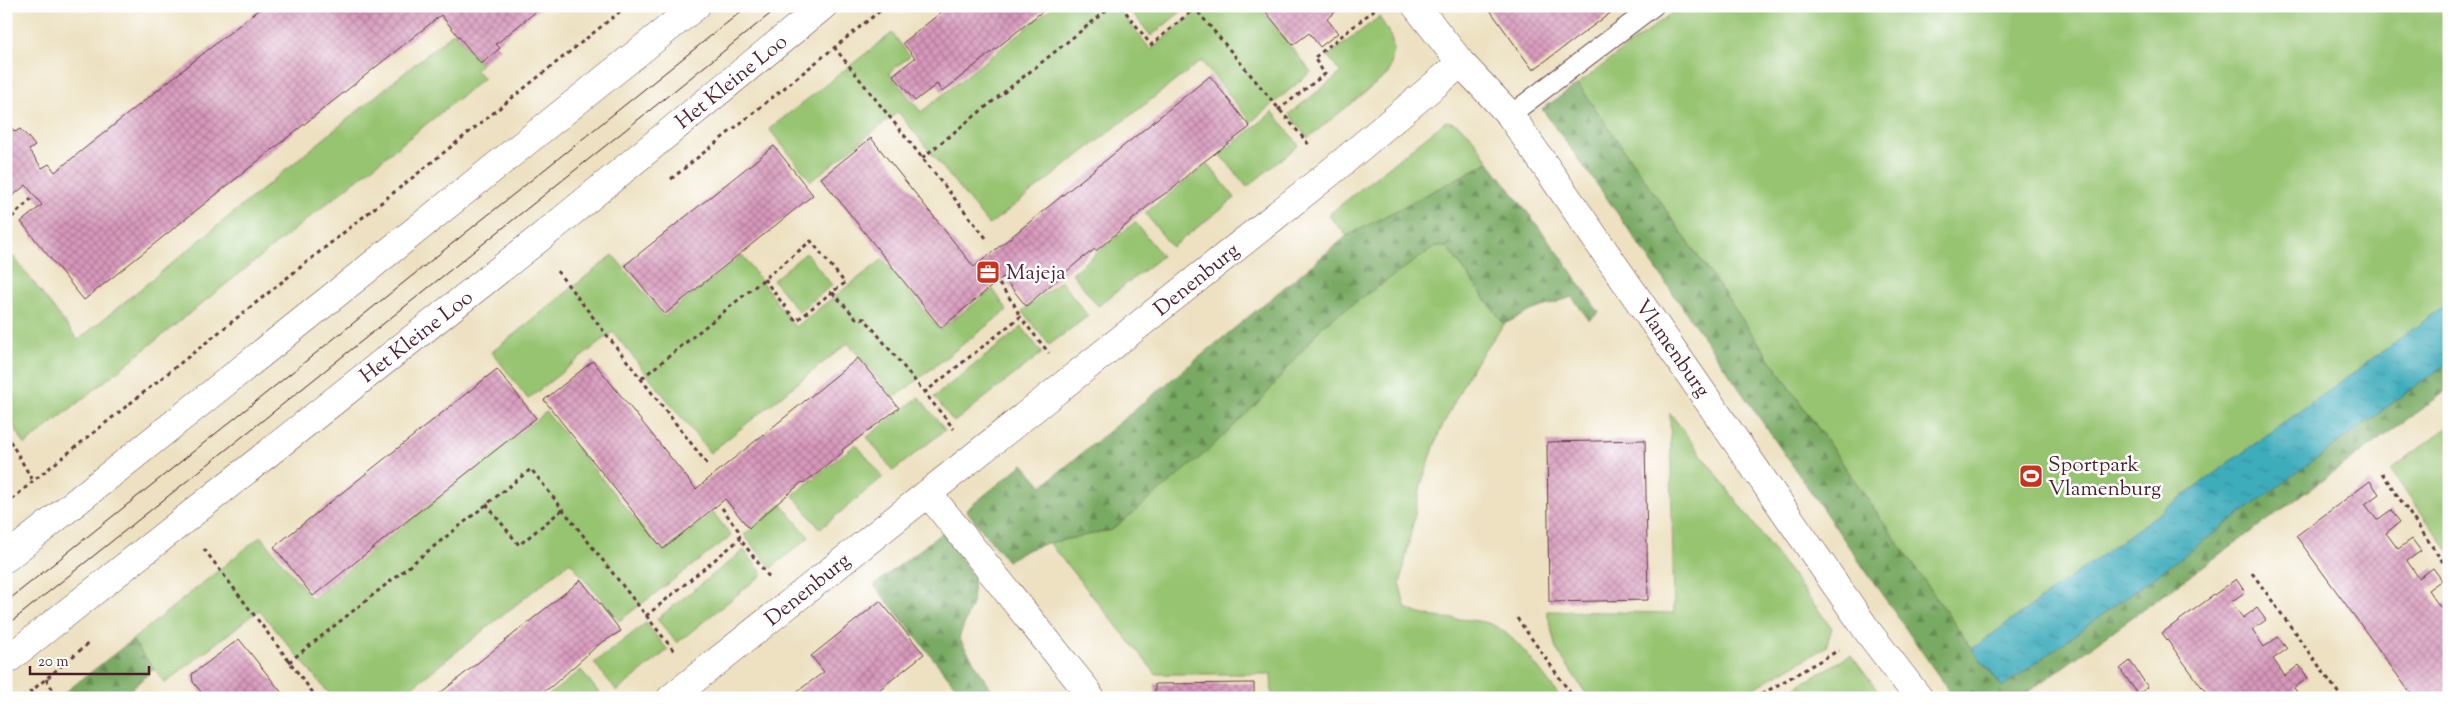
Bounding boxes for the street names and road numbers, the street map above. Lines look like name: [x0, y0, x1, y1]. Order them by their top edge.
street label: Het Kleine Loo: [670, 28, 795, 137]
street label: Denenburg: [1148, 237, 1246, 324]
street label: Het Kleine Loo: [354, 284, 480, 391]
street label: Vlamenburg: [1627, 294, 1716, 404]
street label: Denenburg: [759, 547, 857, 634]

